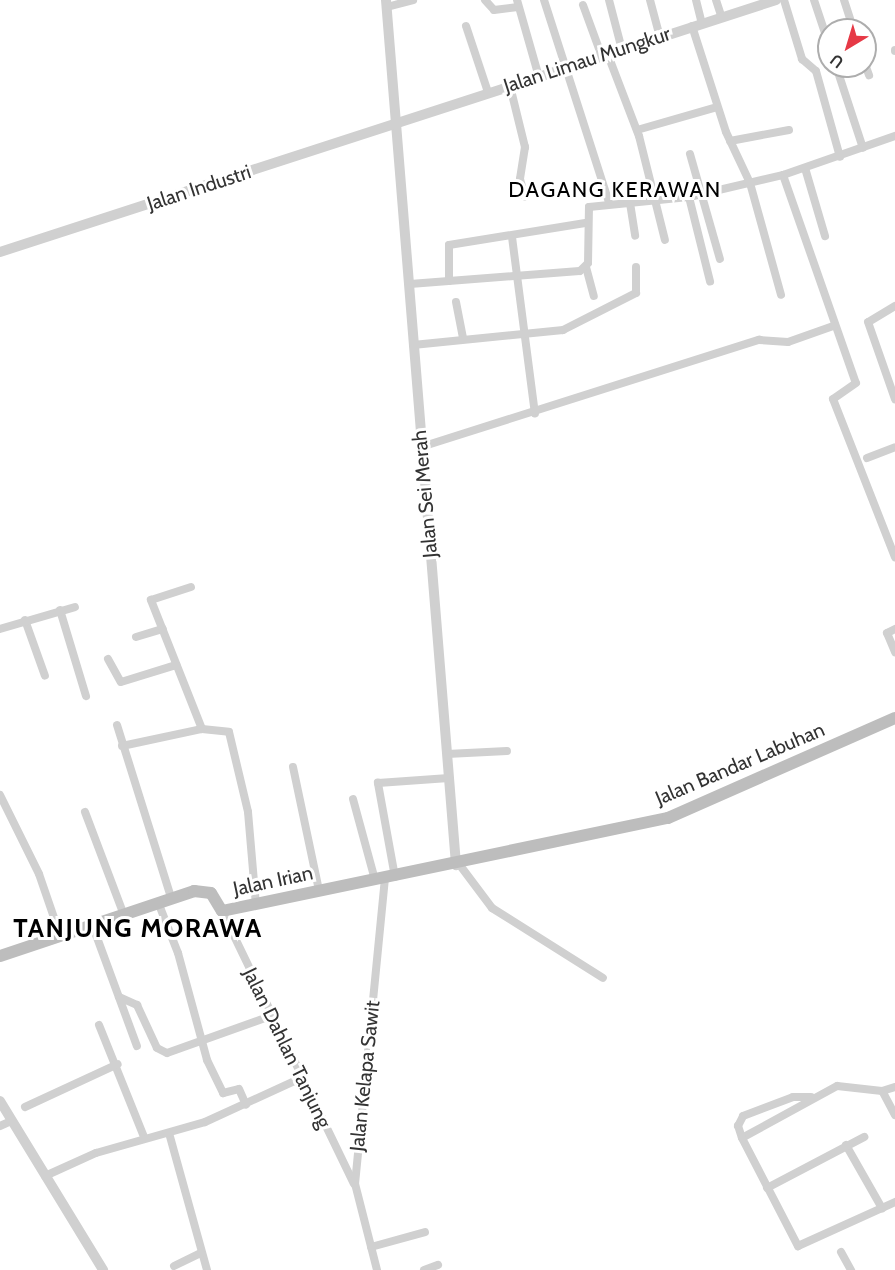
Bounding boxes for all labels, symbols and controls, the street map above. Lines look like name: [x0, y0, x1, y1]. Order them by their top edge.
north arrow: [817, 18, 877, 78]
street label: Jalan Limau Mungkur: [500, 22, 674, 98]
text: U: [826, 50, 847, 72]
street label: Jalan Industri: [144, 160, 254, 216]
district label: DAGANG KERAWAN: [508, 177, 722, 203]
street label: Jalan Sei Merah: [407, 429, 443, 559]
street label: Jalan Bandar Labuhan: [652, 717, 828, 811]
street label: Jalan Irian: [231, 861, 315, 901]
district label: TANJUNG MORAWA: [13, 913, 263, 945]
street label: Jalan Dahlan Tanjung: [238, 964, 336, 1132]
street label: Jalan Kelapa Sawit: [345, 999, 385, 1153]

